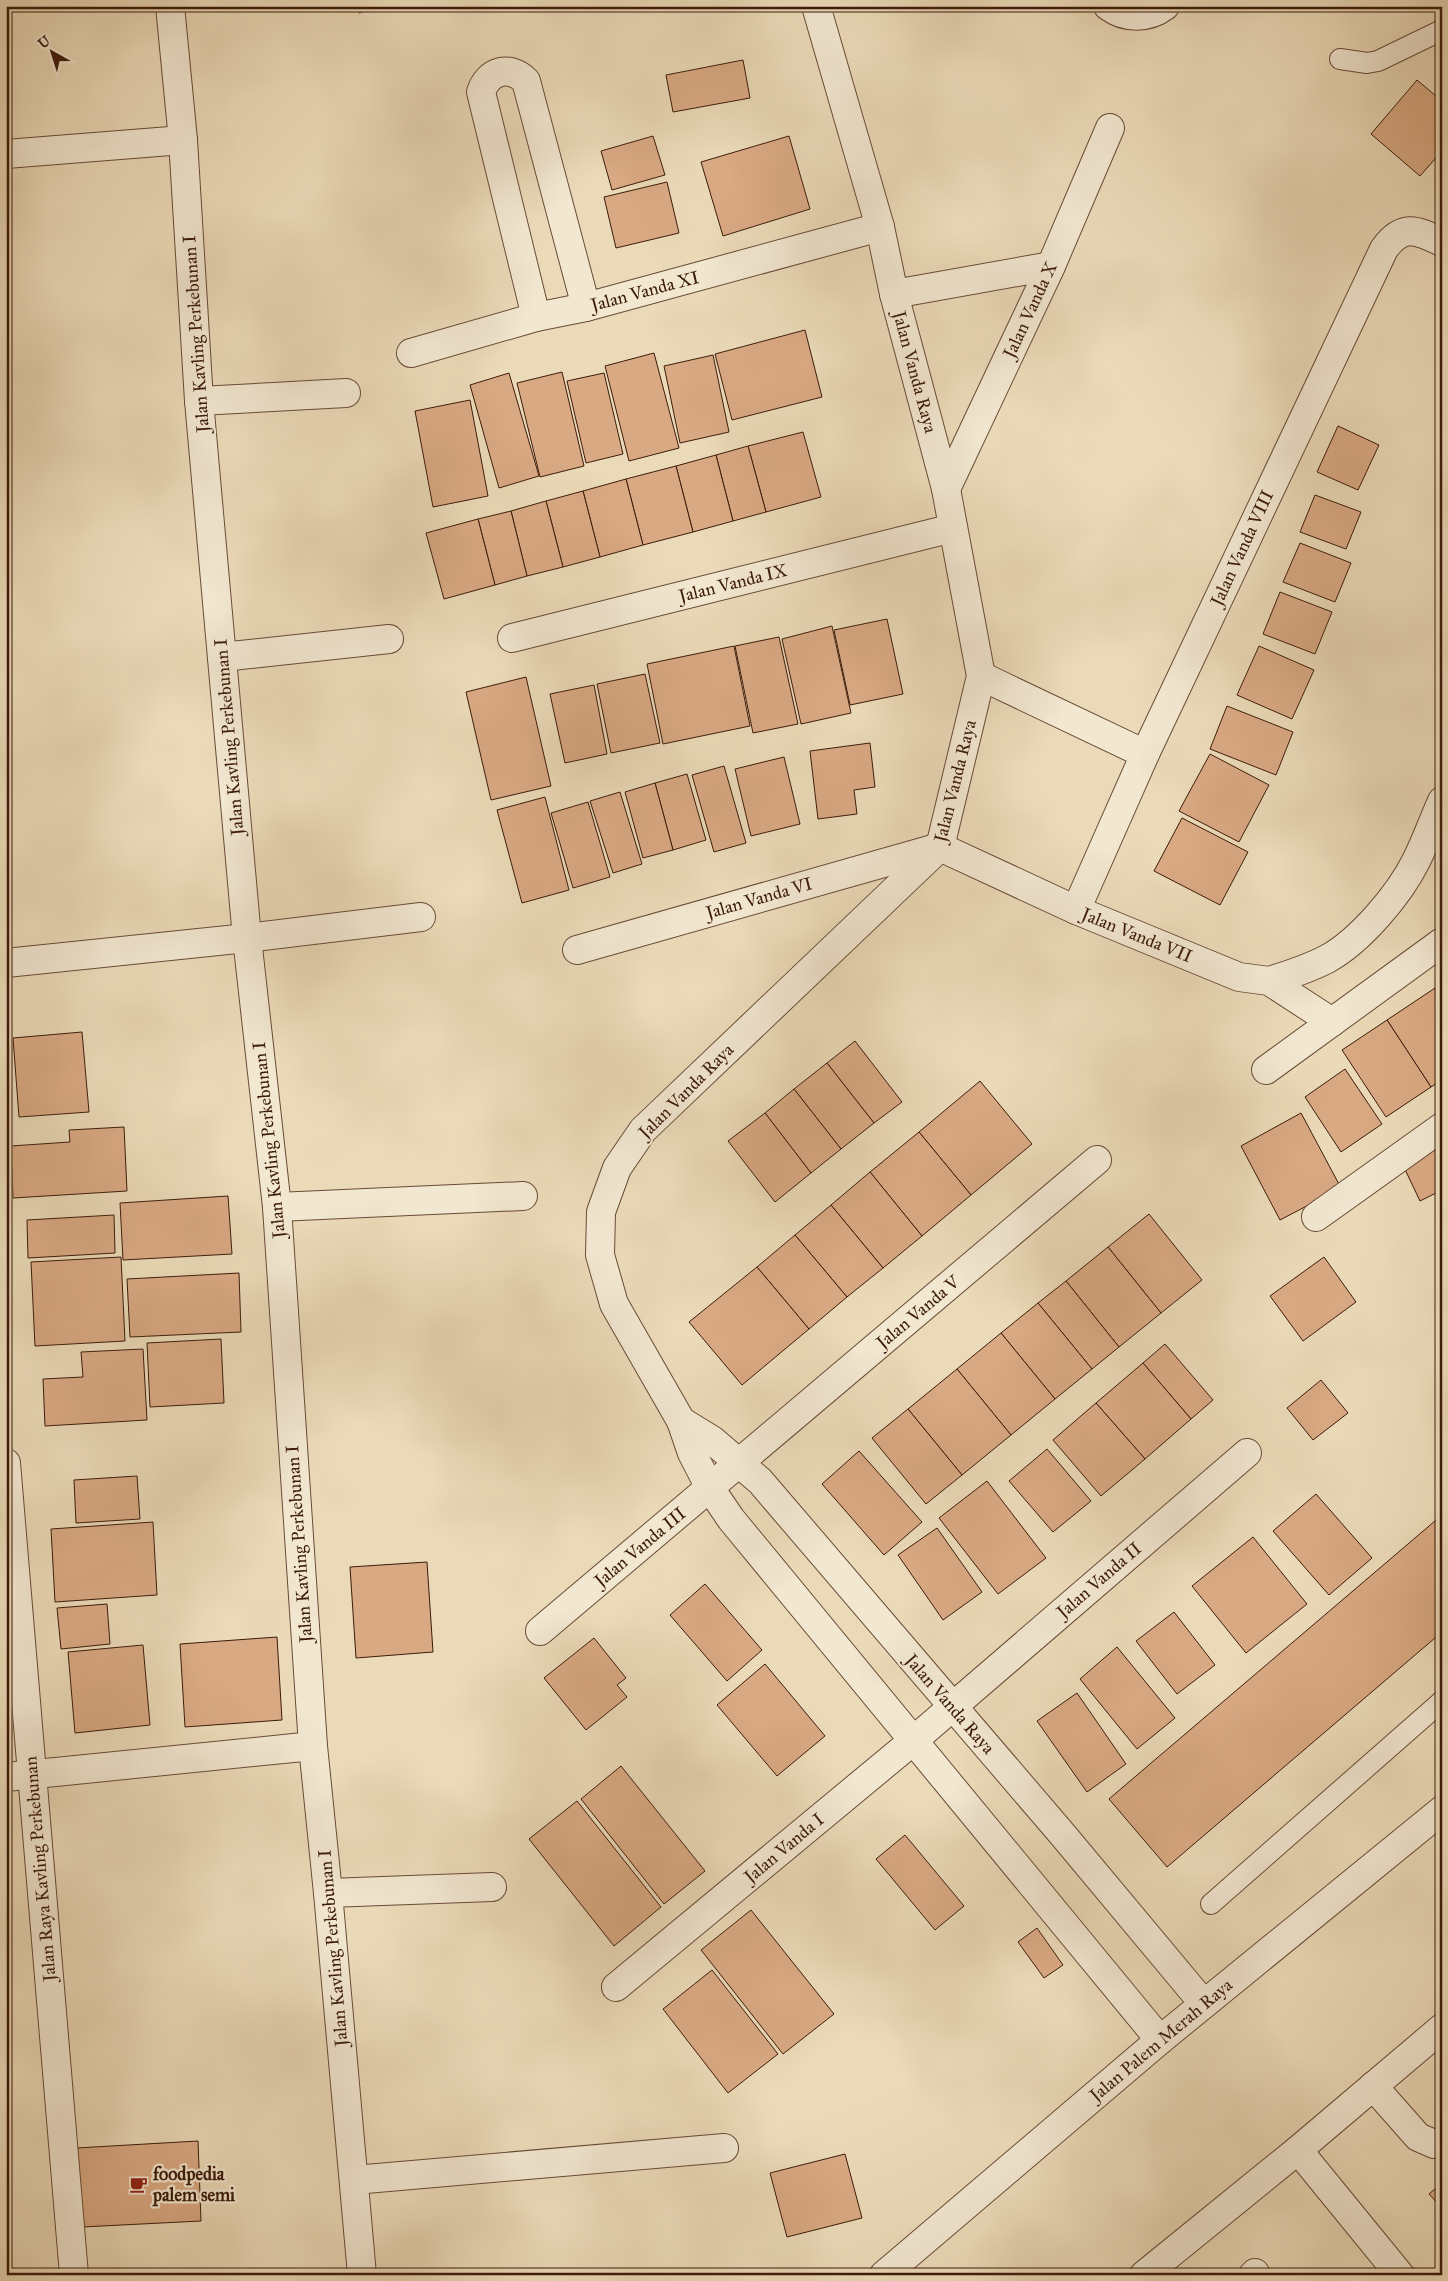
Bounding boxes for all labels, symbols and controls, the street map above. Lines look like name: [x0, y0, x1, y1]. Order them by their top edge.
north arrow: [28, 28, 78, 78]
text: U: [34, 32, 55, 52]
street label: Jalan Kavling Perkebunan I: [178, 234, 215, 435]
street label: Jalan Vanda X: [997, 258, 1063, 364]
street label: Jalan Vanda XI: [587, 266, 702, 317]
street label: Jalan Vanda Raya: [887, 307, 942, 436]
street label: Jalan Vanda VIII: [1205, 486, 1279, 612]
street label: Jalan Vanda IX: [674, 559, 790, 609]
street label: Jalan Kavling Perkebunan I: [209, 637, 250, 838]
street label: Jalan Vanda Raya: [929, 717, 982, 847]
street label: Jalan Vanda VI: [701, 872, 815, 925]
street label: Jalan Vanda VII: [1076, 902, 1196, 968]
street label: Jalan Vanda Raya: [632, 1039, 739, 1145]
street label: Jalan Kavling Perkebunan I: [248, 1040, 291, 1242]
street label: Jalan Vanda V: [870, 1270, 966, 1355]
street label: Jalan Kavling Perkebunan I: [281, 1444, 318, 1645]
street label: Jalan Vanda III: [588, 1502, 691, 1594]
street label: Jalan Vanda II: [1051, 1537, 1147, 1625]
street label: Jalan Vanda Raya: [898, 1648, 1000, 1760]
street label: Jalan Raya Kavling Perkebunan: [19, 1755, 62, 1985]
street label: Jalan Vanda I: [738, 1808, 829, 1890]
street label: Jalan Kavling Perkebunan I: [313, 1848, 354, 2049]
street label: Jalan Palem Merah Raya: [1084, 1974, 1238, 2108]
place label: foodpedia palem semi: [152, 2163, 236, 2207]
cafe icon: foodpedia palem semi: [129, 2174, 149, 2194]

